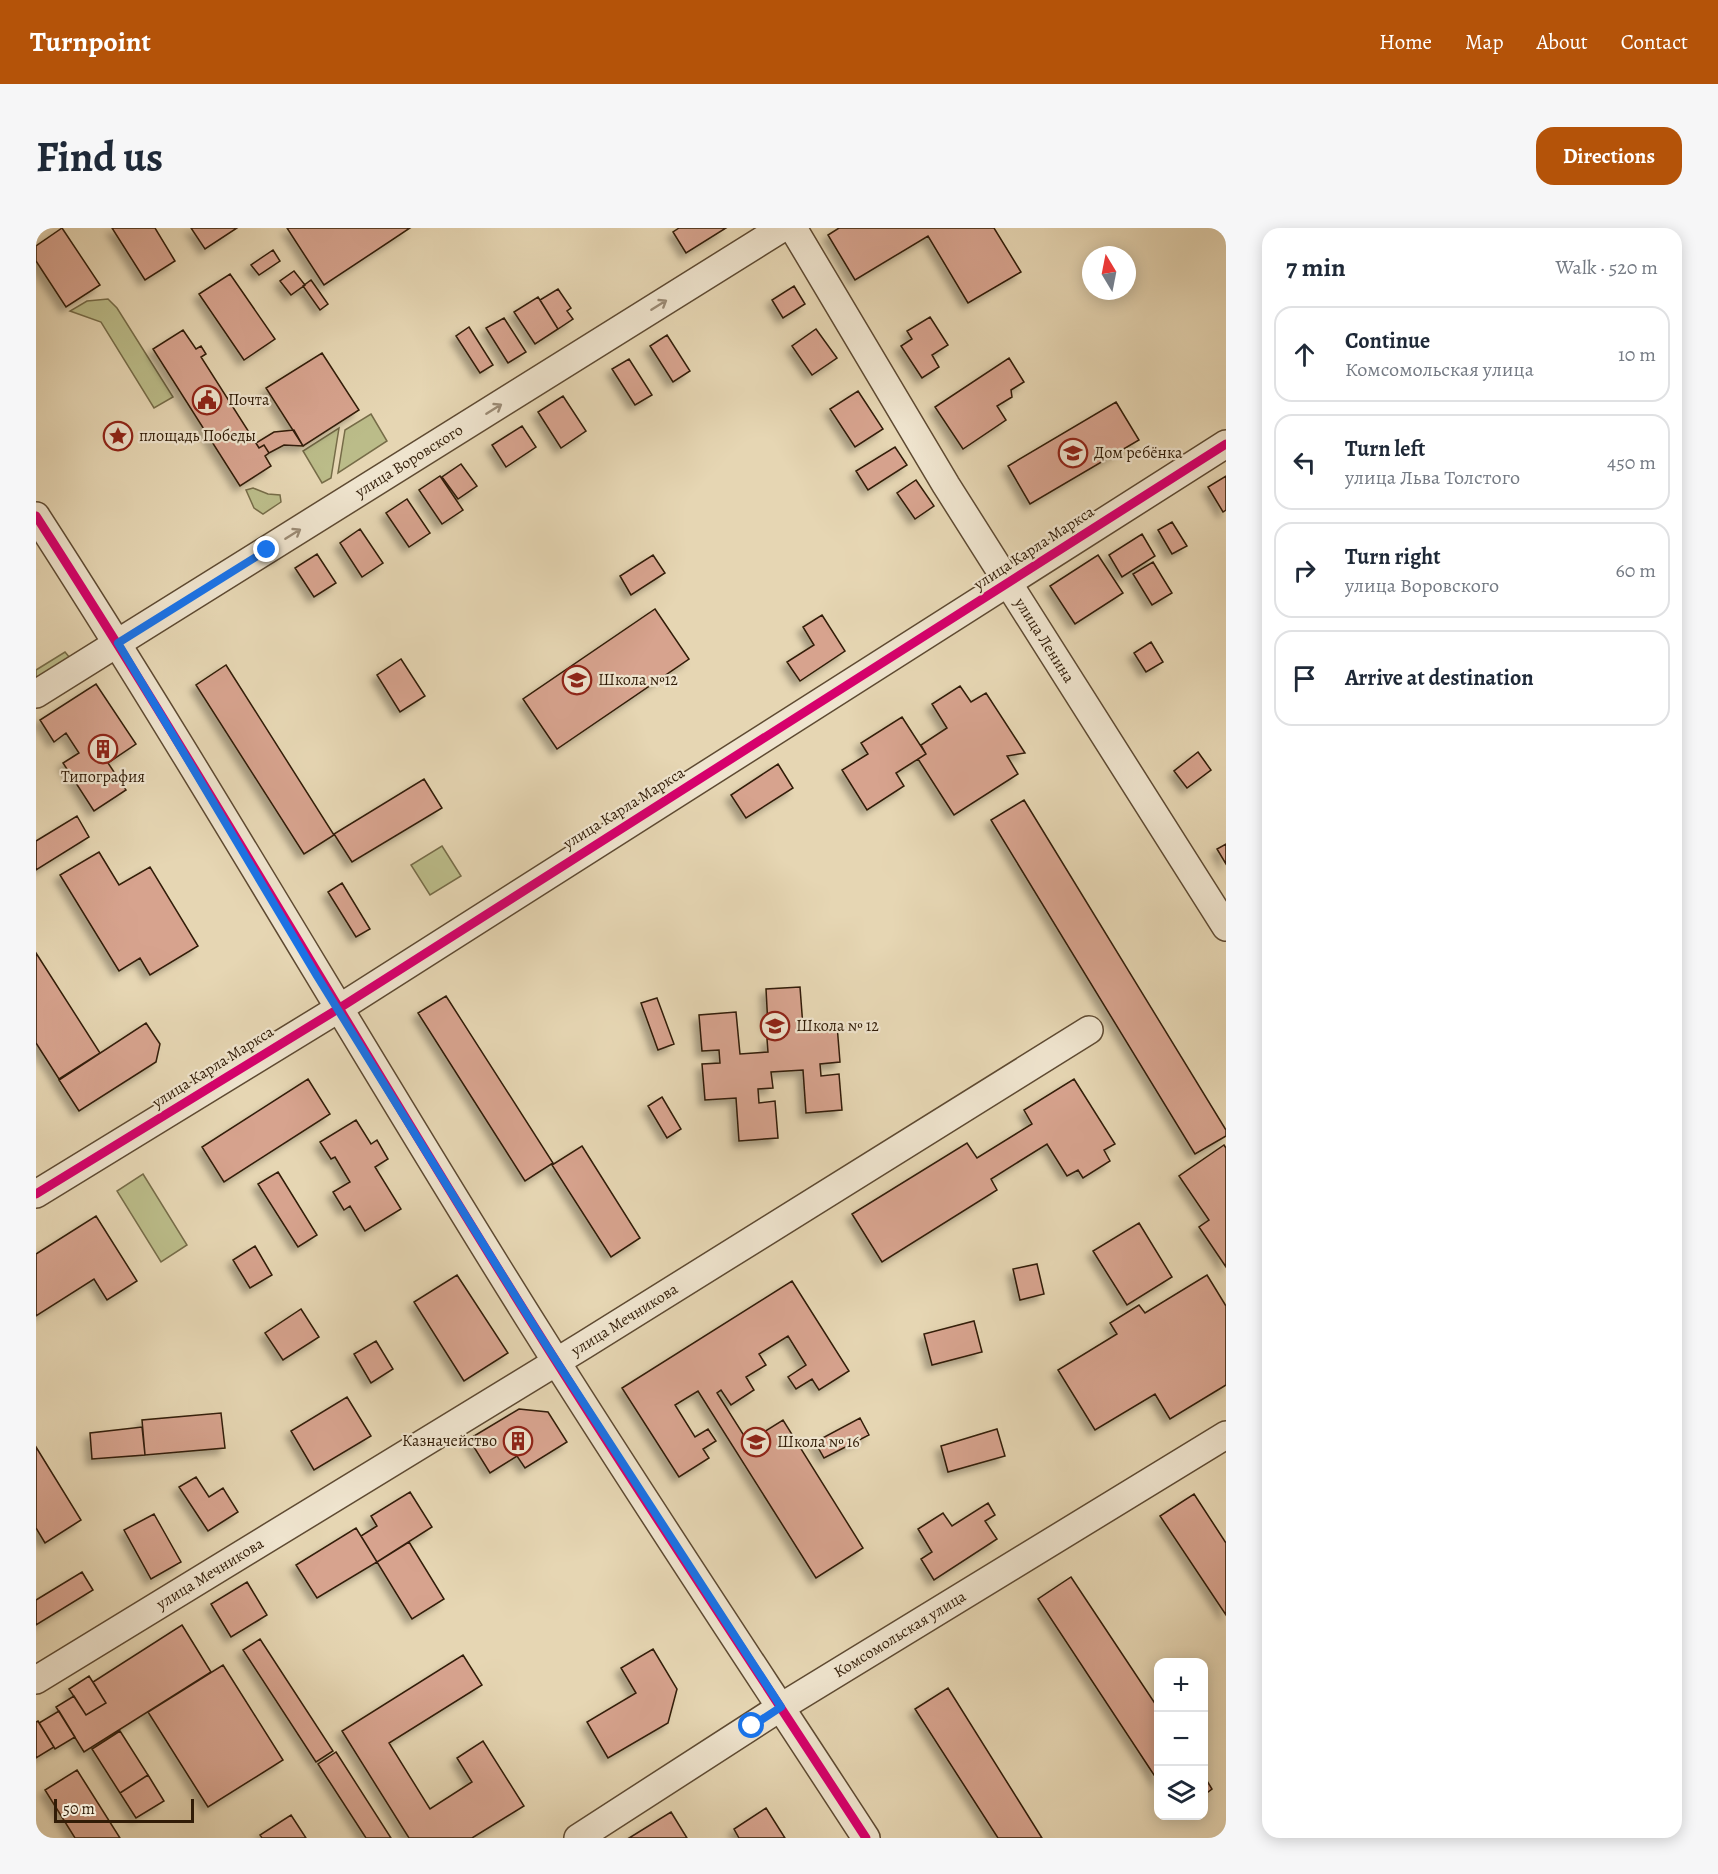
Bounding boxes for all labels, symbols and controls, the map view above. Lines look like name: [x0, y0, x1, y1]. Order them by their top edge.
text: Turnpoint: [30, 23, 151, 61]
text: Home: [1379, 28, 1432, 56]
text: Map: [1465, 28, 1503, 56]
text: About: [1536, 28, 1588, 56]
text: Contact: [1621, 28, 1688, 56]
button: Directions: [1536, 127, 1682, 185]
text: Find us: [36, 128, 163, 185]
north arrow: [1082, 246, 1136, 300]
text: 7 min: [1286, 250, 1346, 285]
text: Walk · 520 m: [1556, 254, 1658, 281]
one-way arrow: [650, 299, 667, 311]
text: Continue: [1345, 326, 1430, 356]
icon: ahead: [1288, 338, 1321, 371]
text: 10 m: [1618, 341, 1656, 368]
text: Комсомольская улица: [1345, 356, 1534, 383]
public building icon: Почта: [191, 384, 223, 416]
place label: Почта: [228, 389, 270, 411]
one-way arrow: [485, 402, 502, 415]
street label: улица Воровского: [350, 419, 467, 503]
place icon: площадь Победы: [102, 420, 134, 452]
place label: площадь Победы: [139, 425, 256, 447]
text: Turn left: [1345, 434, 1425, 464]
school or university icon: Дом ребёнка: [1057, 437, 1089, 469]
place label: Дом ребёнка: [1094, 442, 1183, 464]
icon: left: [1288, 446, 1321, 479]
text: 450 m: [1607, 449, 1656, 476]
text: улица Льва Толстого: [1345, 464, 1520, 491]
street label: улица Карла Маркса: [969, 500, 1099, 596]
one-way arrow: [284, 528, 301, 541]
route end: [253, 536, 279, 562]
text: Turn right: [1345, 542, 1441, 572]
icon: right: [1288, 554, 1321, 587]
text: 60 m: [1616, 557, 1656, 584]
text: улица Воровского: [1345, 572, 1499, 599]
street label: улица Ленина: [1009, 593, 1080, 688]
icon: arrive: [1288, 662, 1321, 695]
text: Arrive at destination: [1345, 663, 1534, 693]
school or university icon: Школа №12: [561, 664, 593, 696]
place label: Школа №12: [598, 669, 678, 691]
building icon: Типография: [87, 733, 119, 765]
street label: улица Карла Маркса: [558, 761, 690, 855]
place label: Типография: [61, 766, 145, 788]
school or university icon: Школа № 12: [759, 1010, 791, 1042]
place label: Школа № 12: [796, 1015, 879, 1037]
street label: улица Карла Маркса: [147, 1020, 279, 1114]
street label: улица Мечникова: [566, 1278, 683, 1362]
building icon: Казначейство: [502, 1425, 534, 1457]
school or university icon: Школа № 16: [740, 1426, 772, 1458]
place label: Казначейство: [402, 1430, 497, 1452]
place label: Школа № 16: [777, 1431, 860, 1453]
street label: улица Мечникова: [151, 1532, 268, 1615]
street label: Комсомольская улица: [830, 1585, 971, 1683]
map controls: [1154, 1658, 1208, 1820]
button: +: [1154, 1658, 1208, 1712]
route start: [738, 1712, 764, 1738]
button: −: [1154, 1712, 1208, 1766]
button: layers: [1154, 1766, 1208, 1820]
scale bar: [54, 1796, 194, 1824]
text: 50 m: [63, 1798, 95, 1820]

